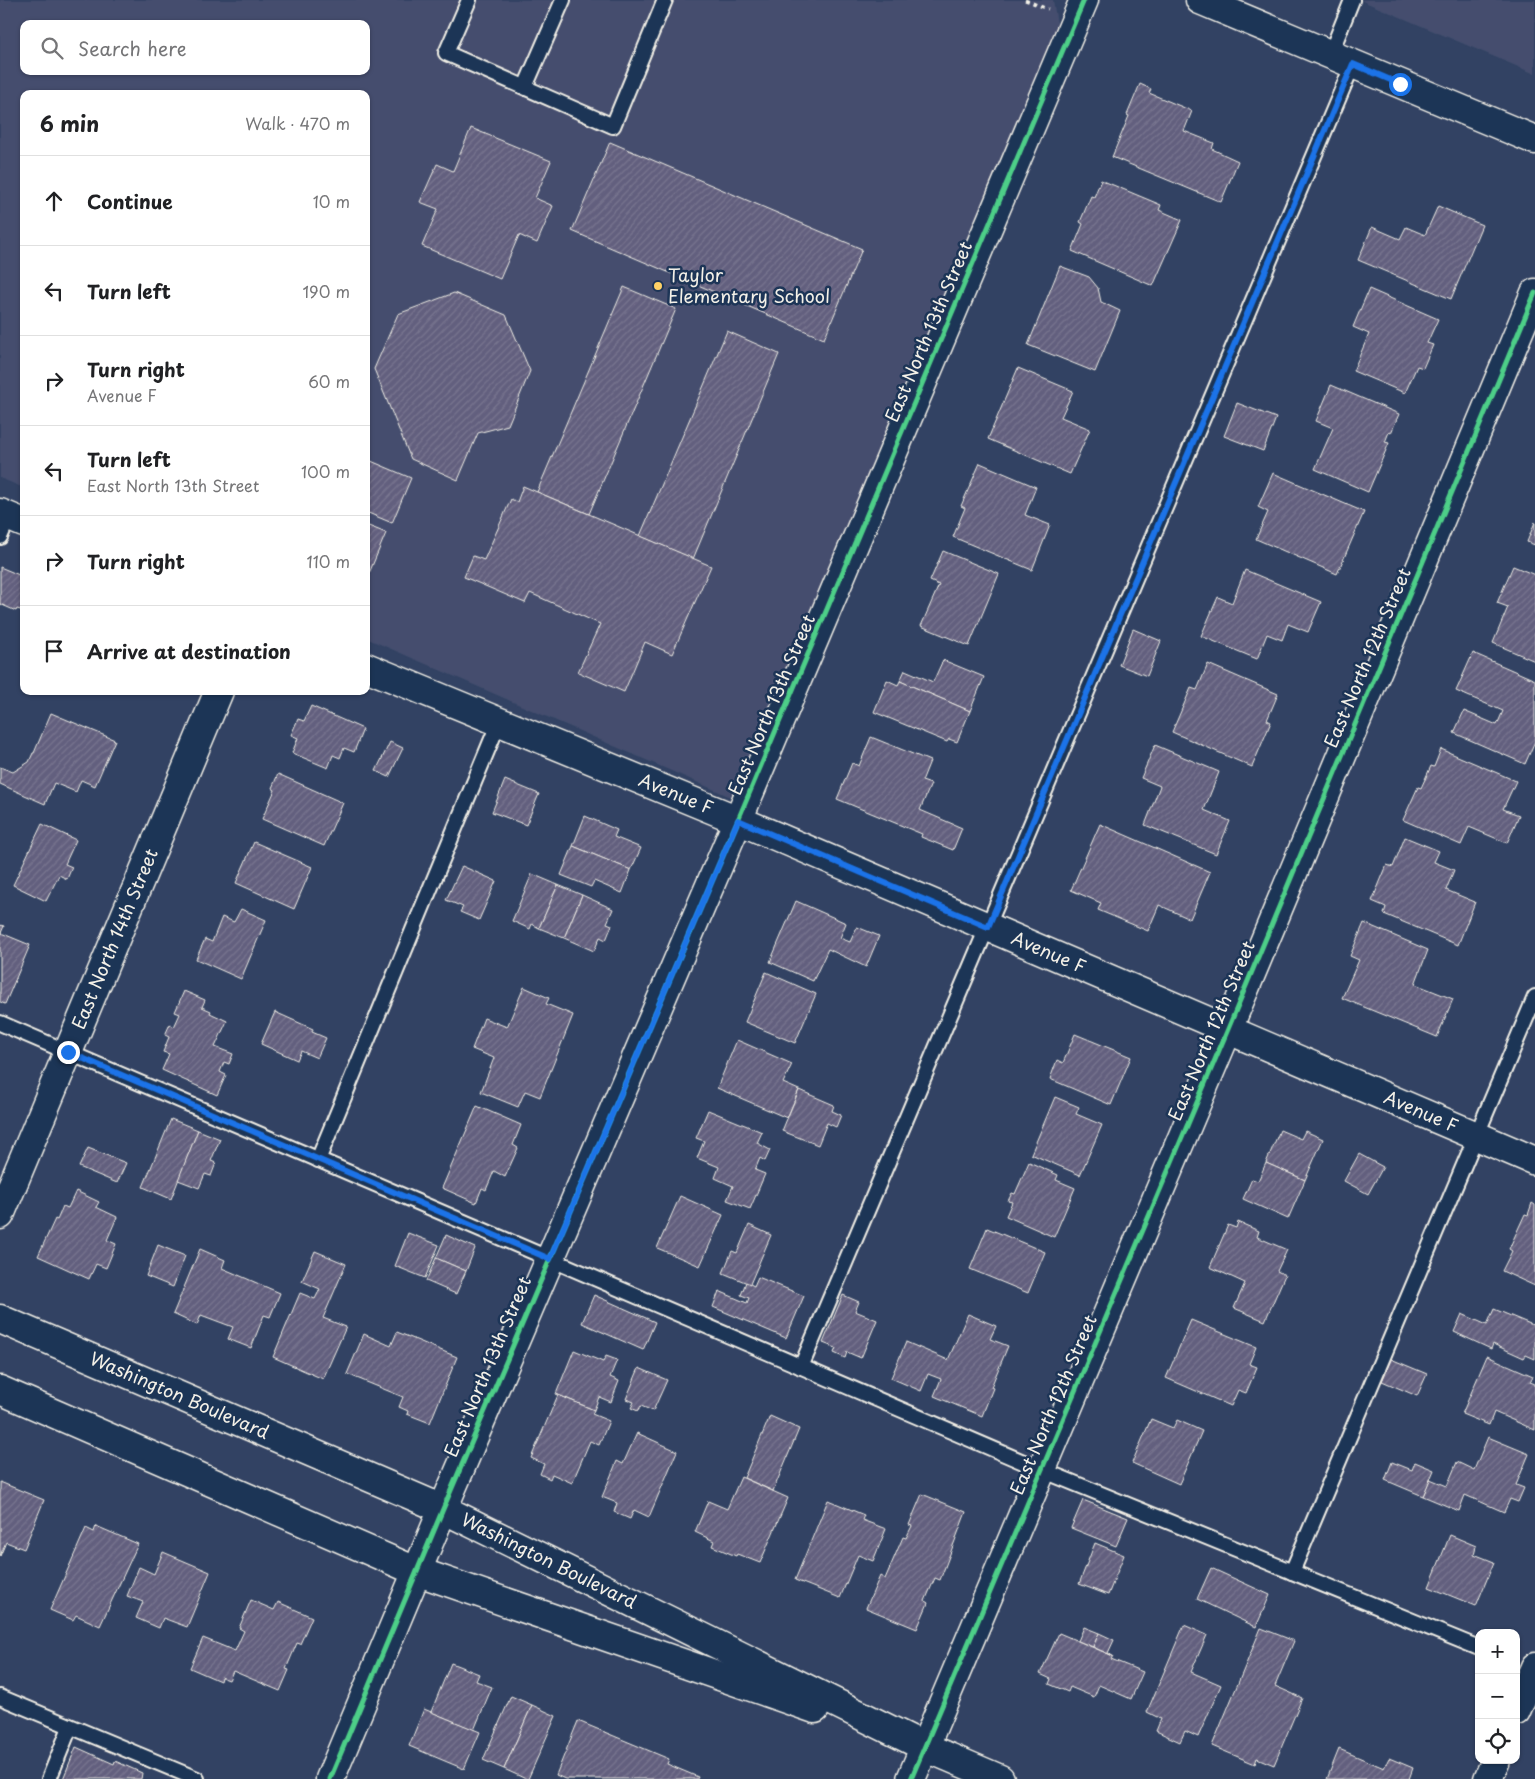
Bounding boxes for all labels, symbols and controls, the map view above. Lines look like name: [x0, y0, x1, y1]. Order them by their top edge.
search box: [20, 20, 370, 75]
icon: search: [38, 34, 66, 62]
text: Search here: [78, 34, 187, 62]
route start: [1389, 73, 1412, 96]
text: 6 min: [40, 107, 99, 139]
text: Walk · 470 m: [245, 111, 350, 135]
icon: ahead: [40, 187, 68, 215]
text: Continue: [87, 187, 173, 215]
text: 10 m: [313, 189, 350, 213]
street label: East North 13th Street: [877, 237, 978, 426]
place label: Taylor Elementary School: [668, 261, 830, 309]
icon: left: [40, 277, 68, 305]
text: Turn left: [87, 277, 171, 305]
text: 190 m: [302, 279, 350, 303]
marker: Taylor Elementary School: [652, 280, 664, 292]
text: Turn right: [87, 355, 185, 383]
icon: right: [40, 367, 68, 395]
text: 60 m: [308, 369, 350, 393]
text: Avenue F: [87, 383, 157, 407]
text: Turn left: [87, 445, 171, 473]
icon: left: [40, 457, 68, 485]
text: 100 m: [301, 459, 350, 483]
text: East North 13th Street: [87, 473, 259, 497]
icon: right: [40, 547, 68, 575]
text: Turn right: [87, 547, 185, 575]
text: 110 m: [307, 549, 350, 573]
street label: East North 12th Street: [1316, 563, 1417, 752]
street label: East North 13th Street: [720, 610, 821, 799]
icon: arrive: [40, 637, 68, 665]
text: Arrive at destination: [87, 637, 291, 665]
street label: Avenue F: [635, 766, 718, 820]
street label: East North 14th Street: [64, 844, 164, 1033]
street label: Avenue F: [1008, 924, 1091, 979]
street label: East North 12th Street: [1160, 936, 1261, 1125]
route end: [57, 1041, 80, 1064]
street label: Avenue F: [1380, 1083, 1463, 1139]
street label: East North 13th Street: [436, 1272, 537, 1461]
street label: East North 12th Street: [1002, 1310, 1103, 1499]
street label: Washington Boulevard: [86, 1344, 274, 1445]
street label: Washington Boulevard: [457, 1505, 642, 1615]
map controls: [1475, 1629, 1520, 1764]
button: +: [1475, 1629, 1520, 1674]
button: −: [1475, 1674, 1520, 1719]
button: locate: [1475, 1719, 1520, 1764]

